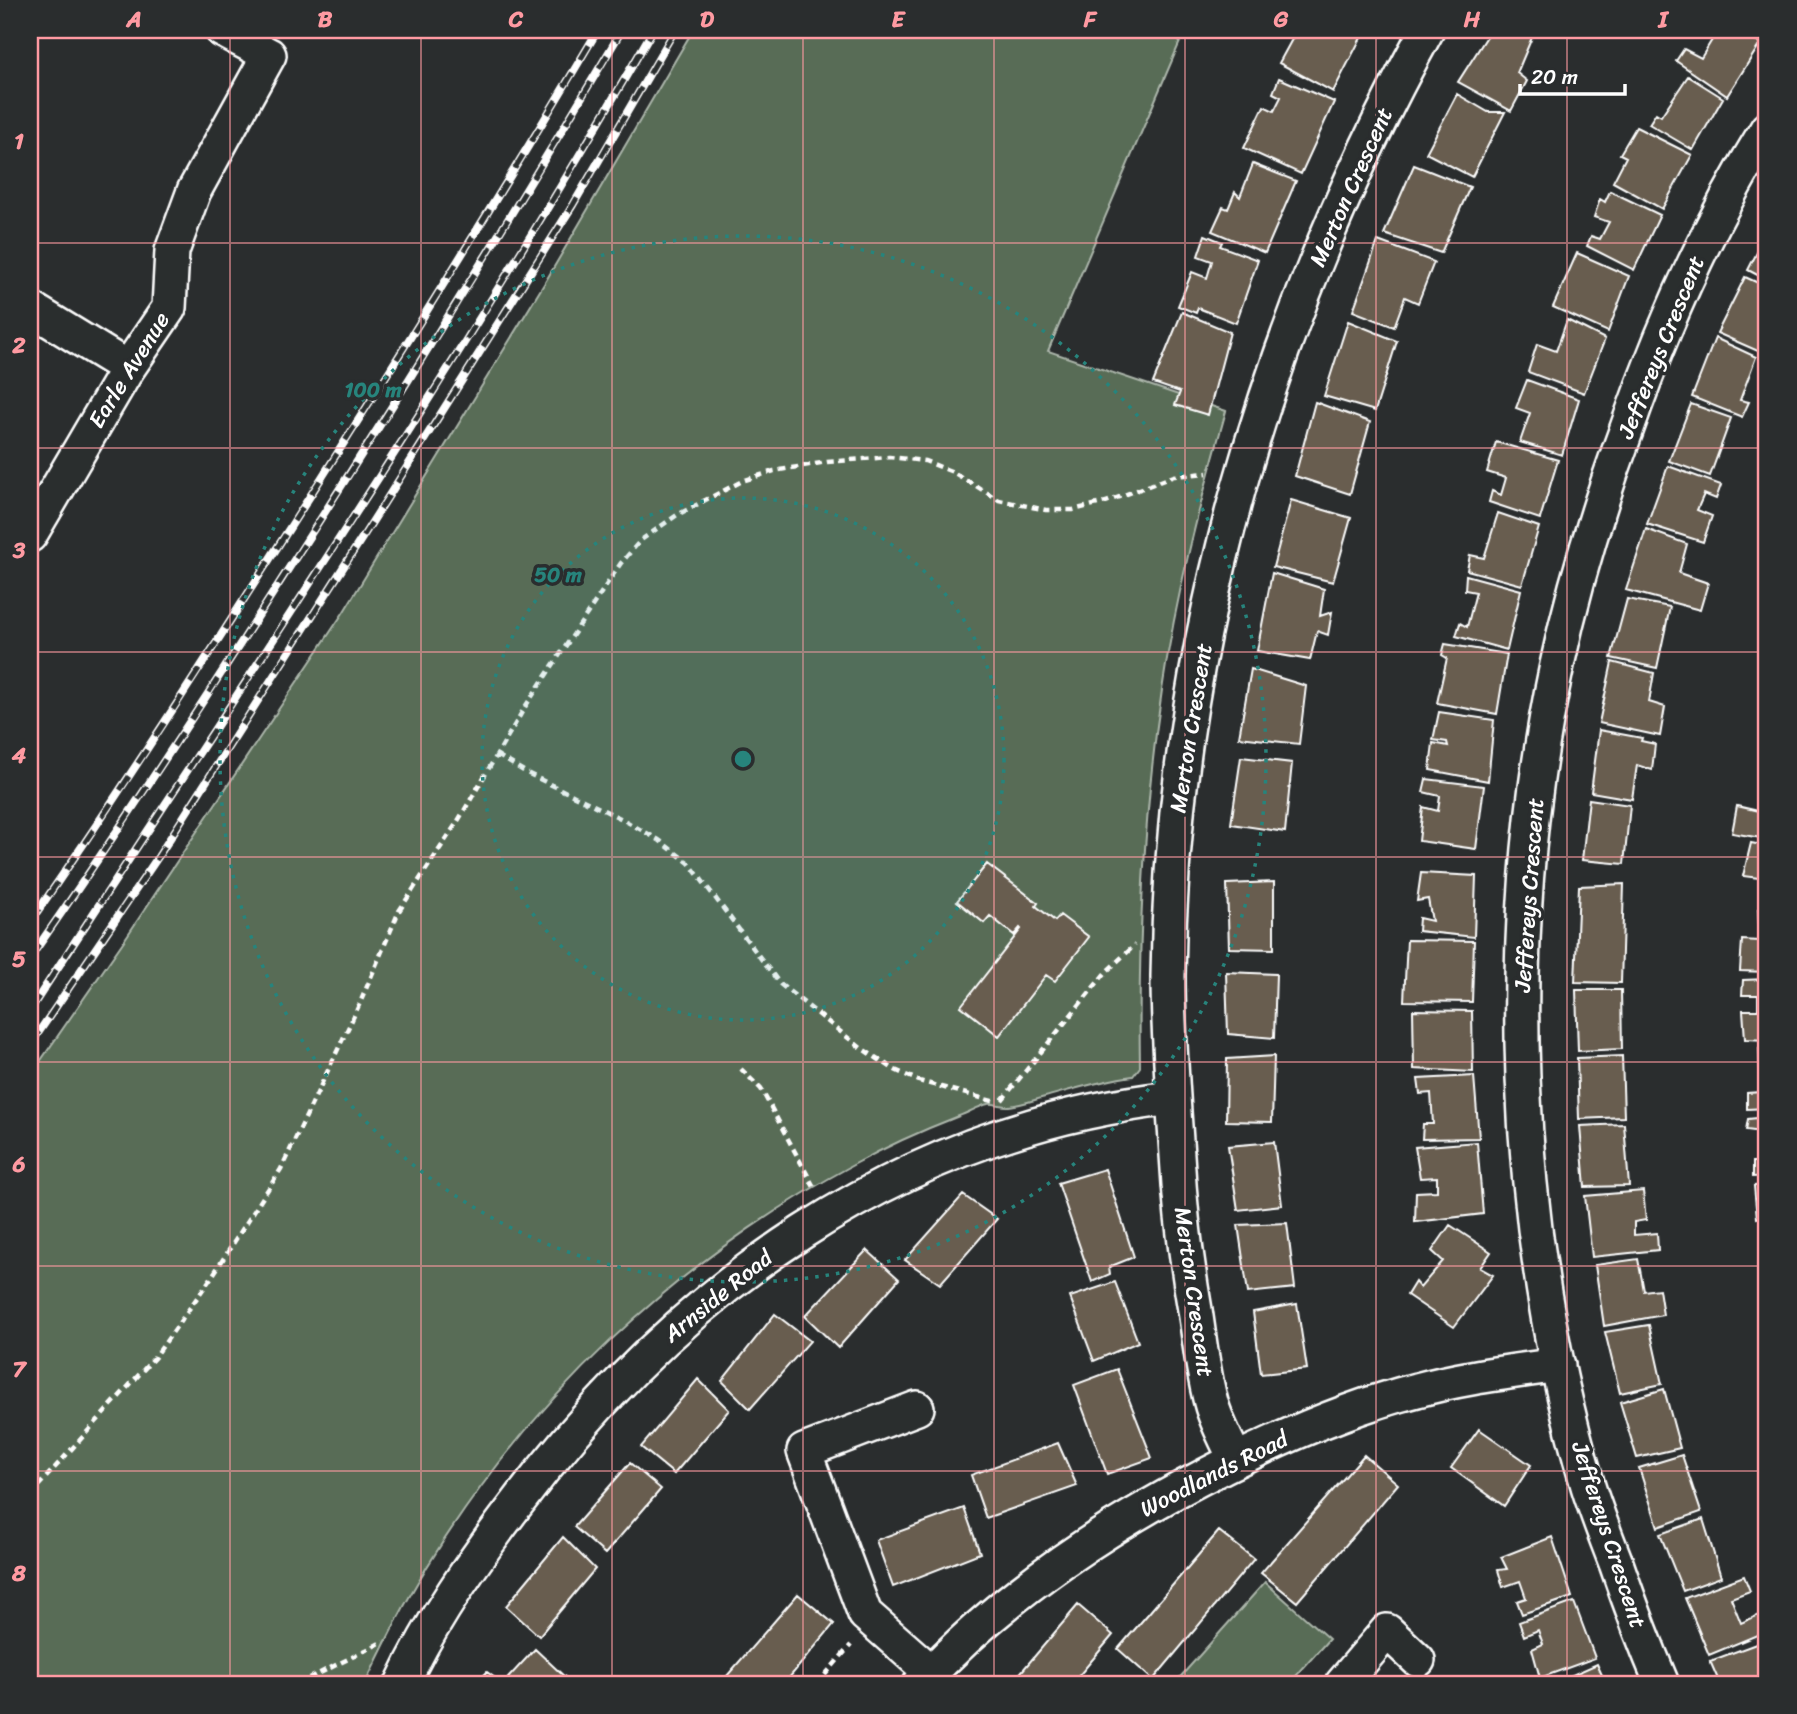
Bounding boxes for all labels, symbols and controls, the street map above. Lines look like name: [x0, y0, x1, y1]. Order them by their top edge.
text: A: [125, 0, 142, 40]
text: B: [318, 0, 333, 40]
text: C: [508, 0, 524, 40]
text: D: [700, 0, 715, 40]
text: E: [892, 0, 907, 40]
text: F: [1083, 0, 1098, 40]
text: G: [1273, 0, 1289, 40]
text: H: [1463, 0, 1481, 40]
text: I: [1657, 0, 1669, 40]
scale bar: [1520, 52, 1626, 96]
text: 20 m: [1531, 58, 1578, 96]
street label: Merton Crescent: [1297, 100, 1405, 274]
text: 1: [14, 121, 24, 162]
street label: Jeffereys Crescent: [1605, 249, 1716, 446]
street label: Earle Avenue: [77, 303, 181, 437]
text: 2: [11, 325, 26, 366]
text: 100 m: [344, 371, 402, 409]
text: 3: [12, 530, 26, 571]
text: 50 m: [534, 556, 583, 594]
street label: Merton Crescent: [1157, 640, 1225, 816]
text: 4: [11, 735, 27, 776]
centre of rings: [731, 747, 755, 771]
street label: Jeffereys Crescent: [1502, 797, 1556, 994]
text: 5: [12, 939, 26, 980]
text: 6: [11, 1144, 26, 1185]
street label: Merton Crescent: [1162, 1204, 1226, 1380]
street label: Arnside Road: [653, 1237, 784, 1354]
text: 7: [12, 1349, 27, 1390]
street label: Woodlands Road: [1133, 1418, 1297, 1529]
street label: Jeffereys Crescent: [1559, 1435, 1659, 1634]
text: 8: [11, 1553, 26, 1594]

